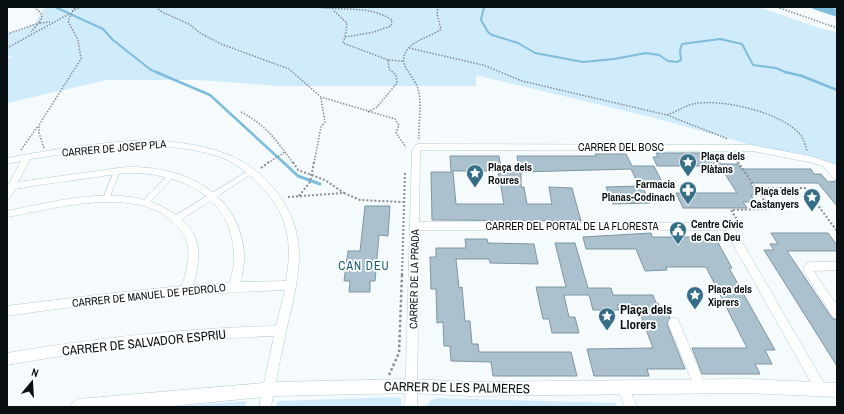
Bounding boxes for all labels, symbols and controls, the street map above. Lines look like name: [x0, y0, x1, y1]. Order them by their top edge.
street label: CARRER DE JOSEP PLA: [61, 136, 168, 160]
street label: CARRER DEL BOSC: [578, 140, 664, 154]
place label: Plaça dels Plàtans: [701, 149, 745, 176]
place icon: Plaça dels Plàtans: [678, 152, 698, 177]
place label: Plaça dels Roures: [488, 160, 532, 187]
place icon: Plaça dels Roures: [465, 163, 485, 188]
place label: Farmacia Planas-Codinach: [602, 177, 675, 204]
pharmacy icon: Farmacia Planas-Codinach: [678, 180, 698, 205]
place label: Plaça dels Castanyers: [750, 184, 799, 211]
place icon: Plaça dels Castanyers: [802, 187, 822, 212]
place label: Centre Cívic de Can Deu: [691, 217, 744, 244]
street label: CARRER DEL PORTAL DE LA FLORESTA: [486, 219, 659, 233]
public building icon: Centre Cívic de Can Deu: [668, 220, 688, 245]
street label: CARRER DE LA PRADA: [406, 228, 422, 329]
district label: CAN DEU: [338, 258, 390, 274]
street label: CARRER DE MANUEL DE PEDROLO: [71, 280, 227, 310]
place label: Plaça dels Xiprers: [708, 282, 752, 309]
place icon: Plaça dels Xiprers: [685, 285, 705, 310]
place label: Plaça dels Llorers: [620, 301, 672, 333]
place icon: Plaça dels Llorers: [597, 306, 617, 331]
street label: CARRER DE SALVADOR ESPRIU: [61, 325, 227, 360]
north arrow: [12, 362, 52, 402]
text: N: [30, 365, 40, 380]
street label: CARRER DE LES PALMERES: [384, 378, 530, 397]

